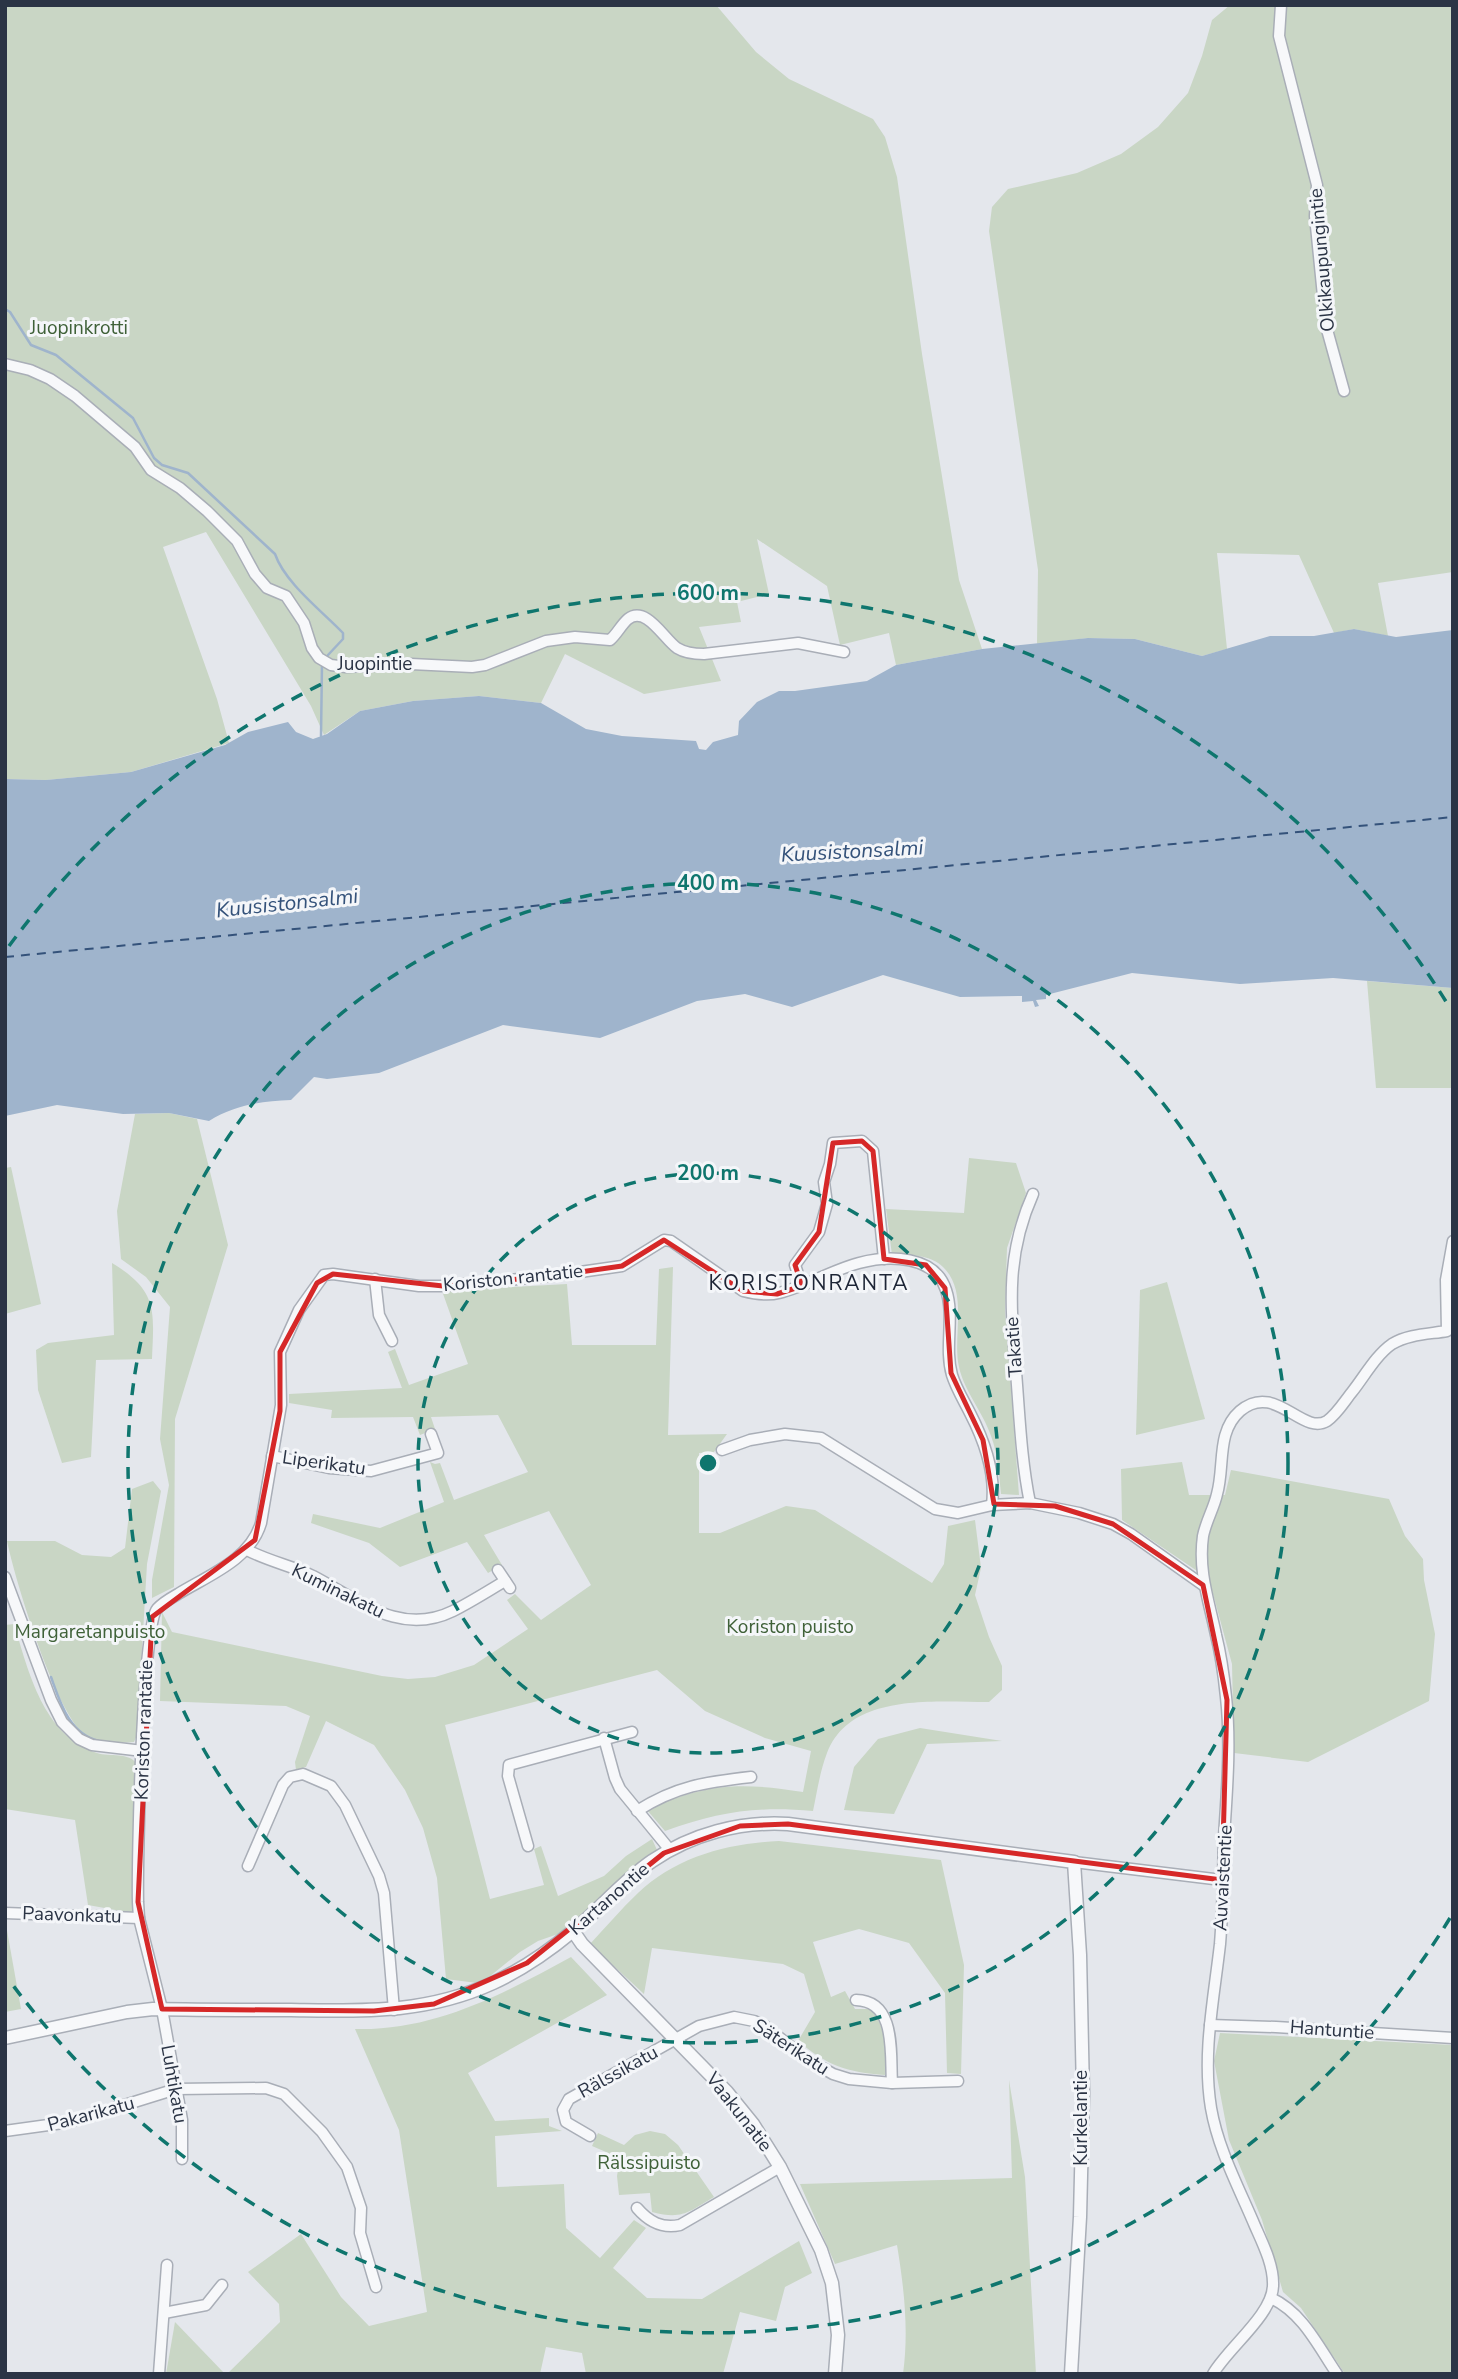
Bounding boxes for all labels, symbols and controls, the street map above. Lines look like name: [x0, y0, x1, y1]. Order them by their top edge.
street label: Olkikaupungintie: [1303, 187, 1341, 333]
park label: Juopinkrotti: [29, 315, 128, 341]
text: 600 m: [677, 579, 739, 607]
street label: Juopintie: [337, 651, 412, 677]
water label: Kuusistonsalmi: [780, 833, 925, 869]
text: 400 m: [677, 869, 739, 897]
water label: Kuusistonsalmi: [215, 882, 360, 924]
text: 200 m: [677, 1159, 739, 1187]
street label: Koriston rantatie: [442, 1258, 584, 1298]
district label: KORISTONRANTA: [708, 1269, 910, 1297]
street label: Takatie: [999, 1316, 1029, 1378]
street label: Liperikatu: [281, 1444, 367, 1482]
centre of rings: [696, 1451, 720, 1475]
street label: Kuminakatu: [287, 1557, 389, 1625]
park label: Koriston puisto: [726, 1614, 854, 1640]
park label: Margaretanpuisto: [15, 1619, 165, 1645]
street label: Koriston rantatie: [129, 1659, 159, 1801]
street label: Auvaistentie: [1207, 1824, 1239, 1932]
street label: Kartanontie: [563, 1857, 655, 1941]
street label: Paavonkatu: [22, 1900, 122, 1930]
street label: Säterikatu: [748, 2013, 834, 2081]
street label: Hantuntie: [1289, 2014, 1375, 2046]
street label: Rälssikatu: [573, 2039, 663, 2105]
street label: Luhtikatu: [154, 2043, 194, 2125]
street label: Vaakunatie: [699, 2066, 778, 2157]
street label: Kurkelantie: [1068, 2070, 1094, 2166]
street label: Pakarikatu: [45, 2090, 137, 2138]
park label: Rälssipuisto: [597, 2150, 701, 2176]

